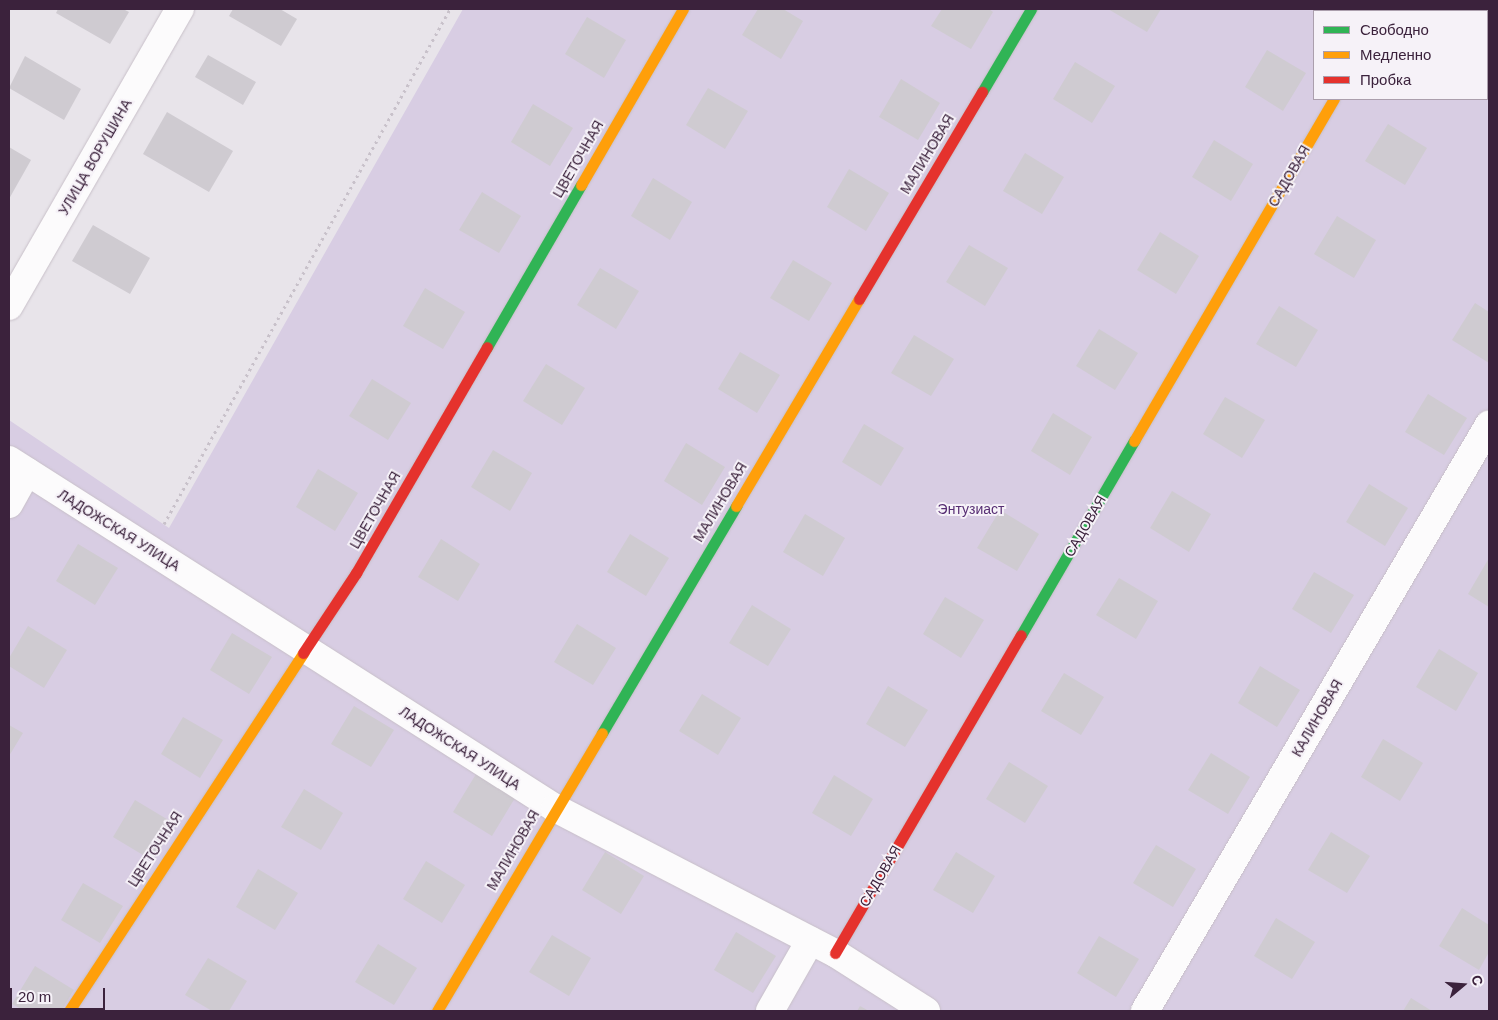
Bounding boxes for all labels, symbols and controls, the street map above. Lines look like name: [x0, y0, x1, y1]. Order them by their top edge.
legend: [1313, 10, 1488, 100]
text: Свободно: [1360, 21, 1429, 38]
text: Медленно: [1360, 46, 1431, 63]
text: Пробка: [1360, 71, 1411, 88]
street label: УЛИЦА ВОРУШИНА: [55, 96, 135, 218]
street label: МАЛИНОВАЯ: [897, 111, 957, 197]
street label: ЦВЕТОЧНАЯ: [549, 117, 607, 201]
street label: САДОВАЯ: [1265, 142, 1313, 210]
street label: МАЛИНОВАЯ: [690, 459, 750, 545]
street label: ЦВЕТОЧНАЯ: [346, 468, 404, 552]
street label: ЛАДОЖСКАЯ УЛИЦА: [55, 486, 183, 574]
street label: САДОВАЯ: [1061, 492, 1109, 560]
park label: Энтузиаст: [938, 501, 1004, 517]
street label: КАЛИНОВАЯ: [1288, 676, 1346, 760]
street label: ЛАДОЖСКАЯ УЛИЦА: [396, 703, 524, 793]
street label: МАЛИНОВАЯ: [483, 807, 543, 893]
street label: ЦВЕТОЧНАЯ: [124, 808, 186, 890]
street label: САДОВАЯ: [856, 842, 904, 910]
north arrow: [1438, 960, 1488, 1010]
text: С: [1468, 973, 1486, 988]
scale bar: [12, 978, 108, 1010]
text: 20 m: [18, 988, 51, 1005]

